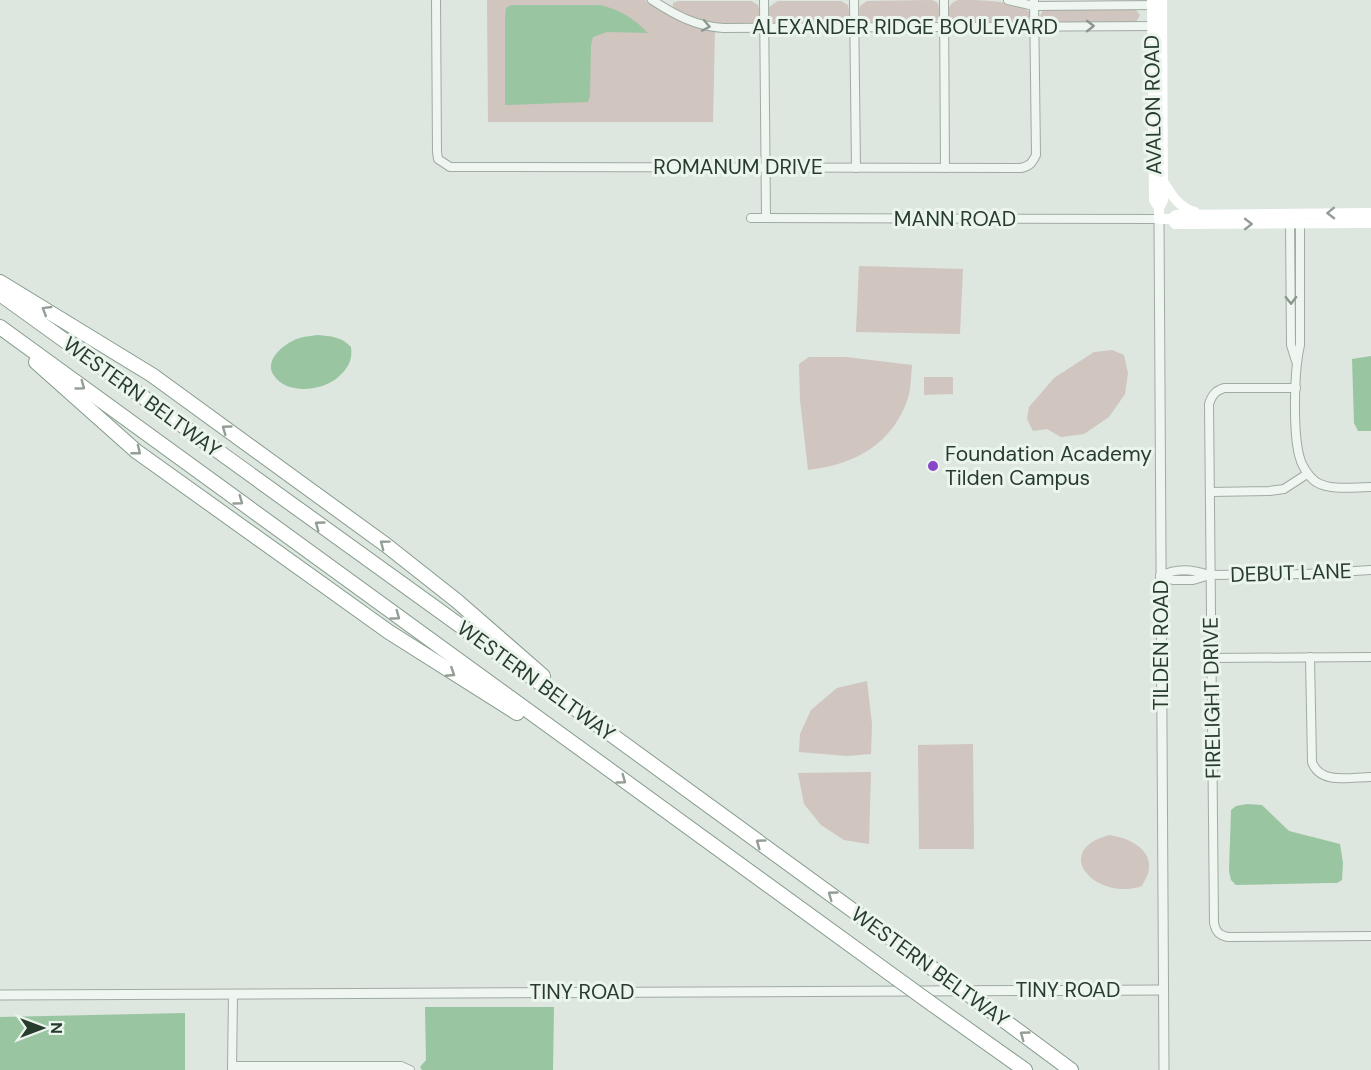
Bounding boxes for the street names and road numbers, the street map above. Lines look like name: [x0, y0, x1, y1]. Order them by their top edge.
street label: ALEXANDER RIDGE BOULEVARD: [752, 13, 1058, 41]
street label: AVALON ROAD: [1138, 35, 1168, 175]
street label: ROMANUM DRIVE: [653, 153, 823, 181]
street label: MANN ROAD: [894, 205, 1016, 233]
street label: WESTERN BELTWAY: [57, 330, 227, 464]
street label: DEBUT LANE: [1230, 557, 1352, 589]
street label: TILDEN ROAD: [1147, 580, 1175, 710]
street label: WESTERN BELTWAY: [451, 614, 621, 748]
street label: FIRELIGHT DRIVE: [1197, 617, 1227, 779]
street label: WESTERN BELTWAY: [845, 900, 1015, 1034]
street label: TINY ROAD: [1015, 976, 1121, 1004]
street label: TINY ROAD: [529, 978, 635, 1006]

